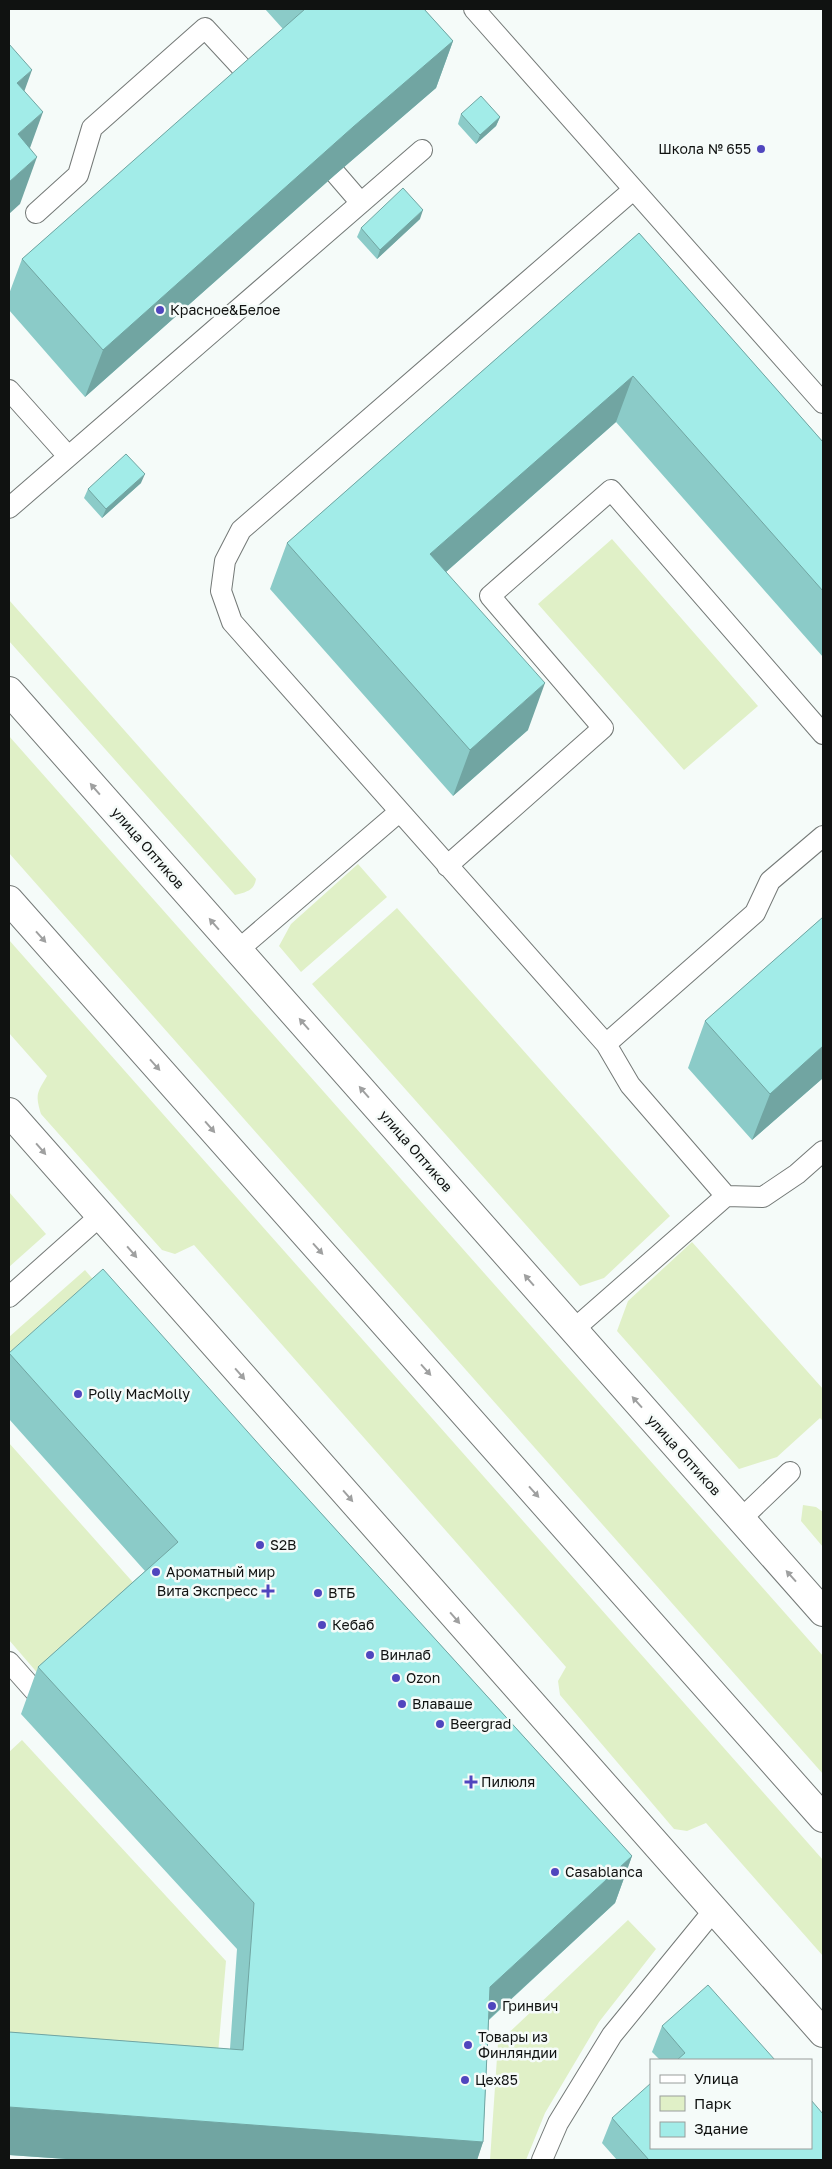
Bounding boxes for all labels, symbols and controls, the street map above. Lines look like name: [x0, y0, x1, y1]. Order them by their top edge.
place label: Школа № 655: [658, 140, 751, 157]
marker: Школа № 655: [755, 143, 767, 155]
place label: Красное&Белое: [170, 301, 280, 318]
marker: Красное&Белое: [154, 304, 166, 316]
one-way arrow: [90, 782, 101, 795]
street label: улица Оптиков: [108, 803, 189, 892]
one-way arrow: [209, 917, 220, 930]
one-way arrow: [35, 930, 47, 942]
one-way arrow: [298, 1019, 310, 1031]
one-way arrow: [150, 1059, 161, 1072]
one-way arrow: [358, 1087, 370, 1099]
street label: улица Оптиков: [376, 1106, 457, 1195]
one-way arrow: [205, 1121, 216, 1134]
one-way arrow: [35, 1143, 46, 1155]
one-way arrow: [312, 1242, 324, 1254]
one-way arrow: [127, 1246, 138, 1259]
one-way arrow: [523, 1274, 535, 1286]
one-way arrow: [420, 1364, 432, 1376]
one-way arrow: [234, 1368, 246, 1380]
place label: Polly MacMolly: [88, 1385, 190, 1402]
marker: Polly MacMolly: [72, 1388, 84, 1400]
one-way arrow: [631, 1396, 643, 1408]
street label: улица Оптиков: [644, 1411, 725, 1499]
one-way arrow: [528, 1485, 540, 1497]
one-way arrow: [342, 1489, 354, 1501]
place label: S2B: [270, 1536, 296, 1553]
marker: S2B: [254, 1539, 266, 1551]
place label: Ароматный мир: [166, 1563, 275, 1580]
marker: Ароматный мир: [150, 1566, 162, 1578]
one-way arrow: [785, 1570, 797, 1582]
place label: Вита Экспресс: [157, 1582, 258, 1599]
place label: ВТБ: [328, 1584, 355, 1601]
marker: Вита Экспресс: [262, 1585, 274, 1597]
marker: ВТБ: [312, 1587, 324, 1599]
one-way arrow: [450, 1611, 461, 1624]
place label: Кебаб: [332, 1616, 374, 1633]
marker: Кебаб: [316, 1619, 328, 1631]
place label: Винлаб: [380, 1646, 431, 1663]
marker: Винлаб: [364, 1649, 376, 1661]
place label: Ozon: [406, 1669, 440, 1686]
marker: Ozon: [390, 1672, 402, 1684]
place label: Влаваше: [412, 1695, 473, 1712]
marker: Влаваше: [396, 1698, 408, 1710]
place label: Beergrad: [450, 1715, 511, 1732]
marker: Beergrad: [434, 1718, 446, 1730]
place label: Пилюля: [481, 1773, 535, 1790]
marker: Пилюля: [465, 1776, 477, 1788]
place label: Casablanca: [565, 1863, 643, 1880]
marker: Casablanca: [549, 1866, 561, 1878]
place label: Гринвич: [502, 1997, 558, 2014]
marker: Гринвич: [486, 2000, 498, 2012]
place label: Товары из Финляндии: [478, 2028, 557, 2061]
marker: Товары из Финляндии: [462, 2039, 474, 2051]
legend: [650, 2059, 812, 2149]
text: Улица: [694, 2069, 739, 2087]
place label: Цех85: [475, 2071, 518, 2088]
marker: Цех85: [459, 2074, 471, 2086]
text: Парк: [694, 2094, 732, 2112]
text: Здание: [694, 2119, 748, 2137]

